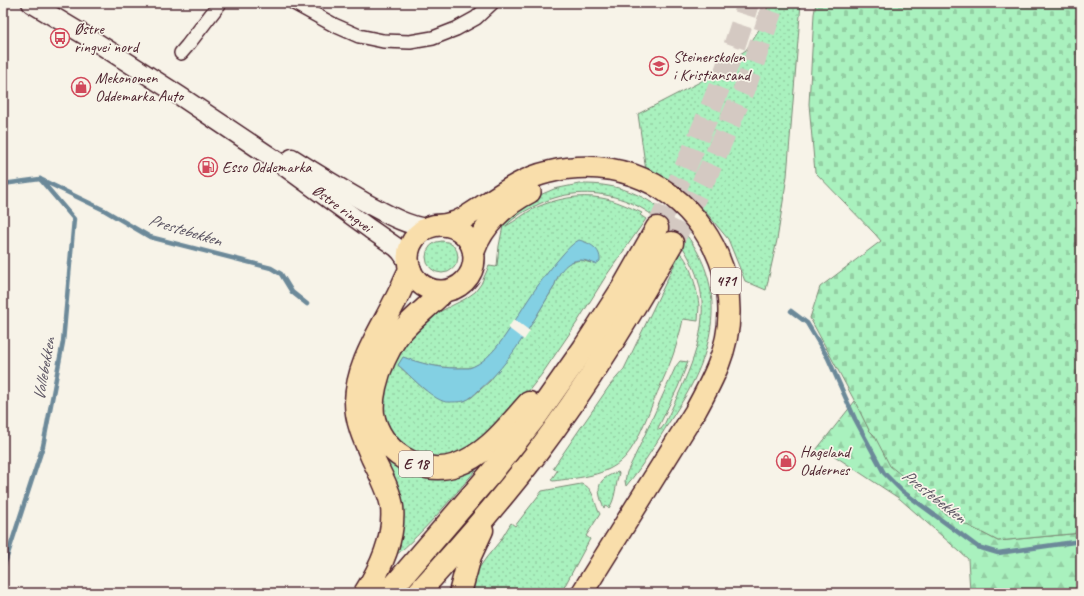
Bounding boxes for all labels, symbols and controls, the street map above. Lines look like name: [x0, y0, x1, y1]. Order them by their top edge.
place label: Østre ringvei nord: [74, 19, 141, 57]
bus stop icon: Østre ringvei nord: [49, 27, 71, 49]
place label: Steinerskolen i Kristiansand: [673, 47, 753, 85]
school or university icon: Steinerskolen i Kristiansand: [648, 55, 670, 77]
place label: Mekonomen Oddemarka Auto: [95, 68, 185, 106]
shop icon: Mekonomen Oddemarka Auto: [70, 76, 92, 98]
fuel station icon: Esso Oddemarka: [197, 156, 219, 178]
place label: Esso Oddemarka: [222, 157, 313, 177]
street label: Østre ringvei: [308, 180, 377, 238]
water label: Prestebekken: [146, 209, 225, 251]
road number: 471: [711, 268, 741, 294]
water label: Vollebekken: [28, 334, 60, 402]
place label: Hageland Oddernes: [800, 442, 852, 480]
shop icon: Hageland Oddernes: [775, 450, 797, 472]
road number: E 18: [399, 451, 433, 477]
water label: Prestebekken: [898, 465, 971, 528]

